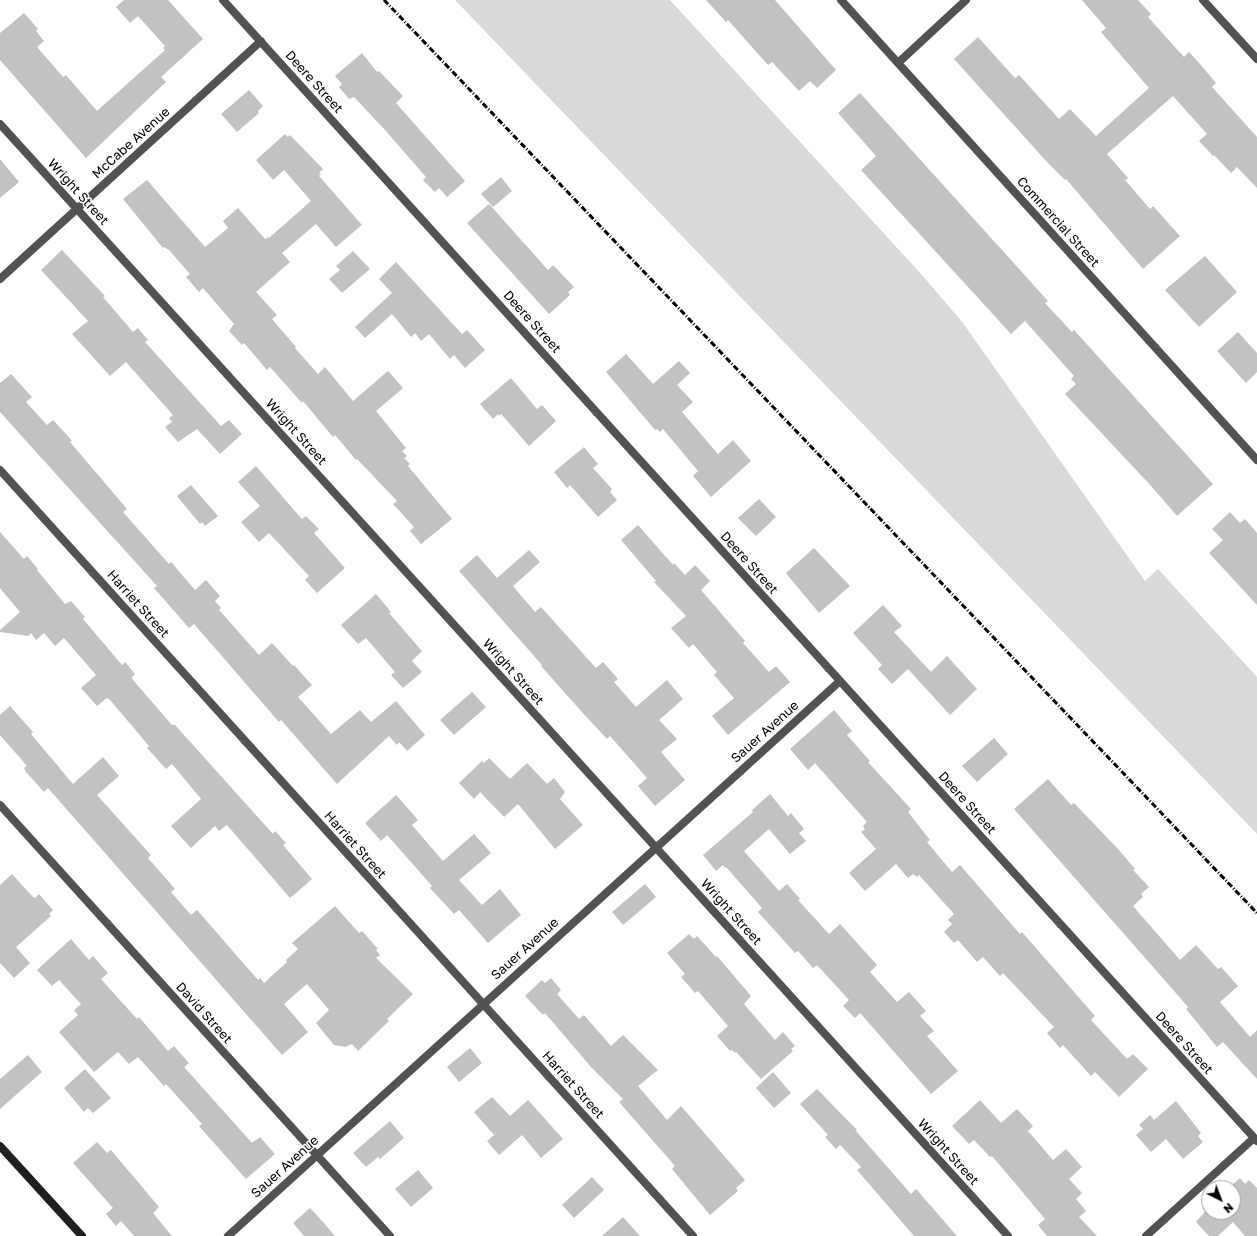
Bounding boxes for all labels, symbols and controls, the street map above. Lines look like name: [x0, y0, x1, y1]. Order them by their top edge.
street label: Deere Street: [282, 48, 346, 116]
street label: McCabe Avenue: [89, 104, 173, 182]
street label: Wright Street: [44, 156, 112, 228]
street label: Commercial Street: [1013, 174, 1103, 270]
street label: Deere Street: [500, 288, 564, 356]
street label: Wright Street: [262, 396, 330, 468]
street label: Deere Street: [717, 529, 781, 597]
street label: Harriet Street: [104, 567, 172, 641]
street label: Wright Street: [479, 636, 547, 708]
street label: Sauer Avenue: [728, 698, 802, 766]
street label: Deere Street: [935, 769, 999, 837]
street label: Harriet Street: [321, 808, 389, 882]
street label: Wright Street: [697, 876, 765, 948]
street label: Sauer Avenue: [488, 915, 562, 983]
street label: David Street: [173, 979, 235, 1047]
street label: Deere Street: [1152, 1009, 1216, 1077]
street label: Harriet Street: [539, 1048, 607, 1122]
street label: Wright Street: [914, 1116, 982, 1188]
street label: Sauer Avenue: [248, 1133, 322, 1201]
north arrow: [1201, 1180, 1241, 1220]
text: N: [1221, 1201, 1236, 1216]

